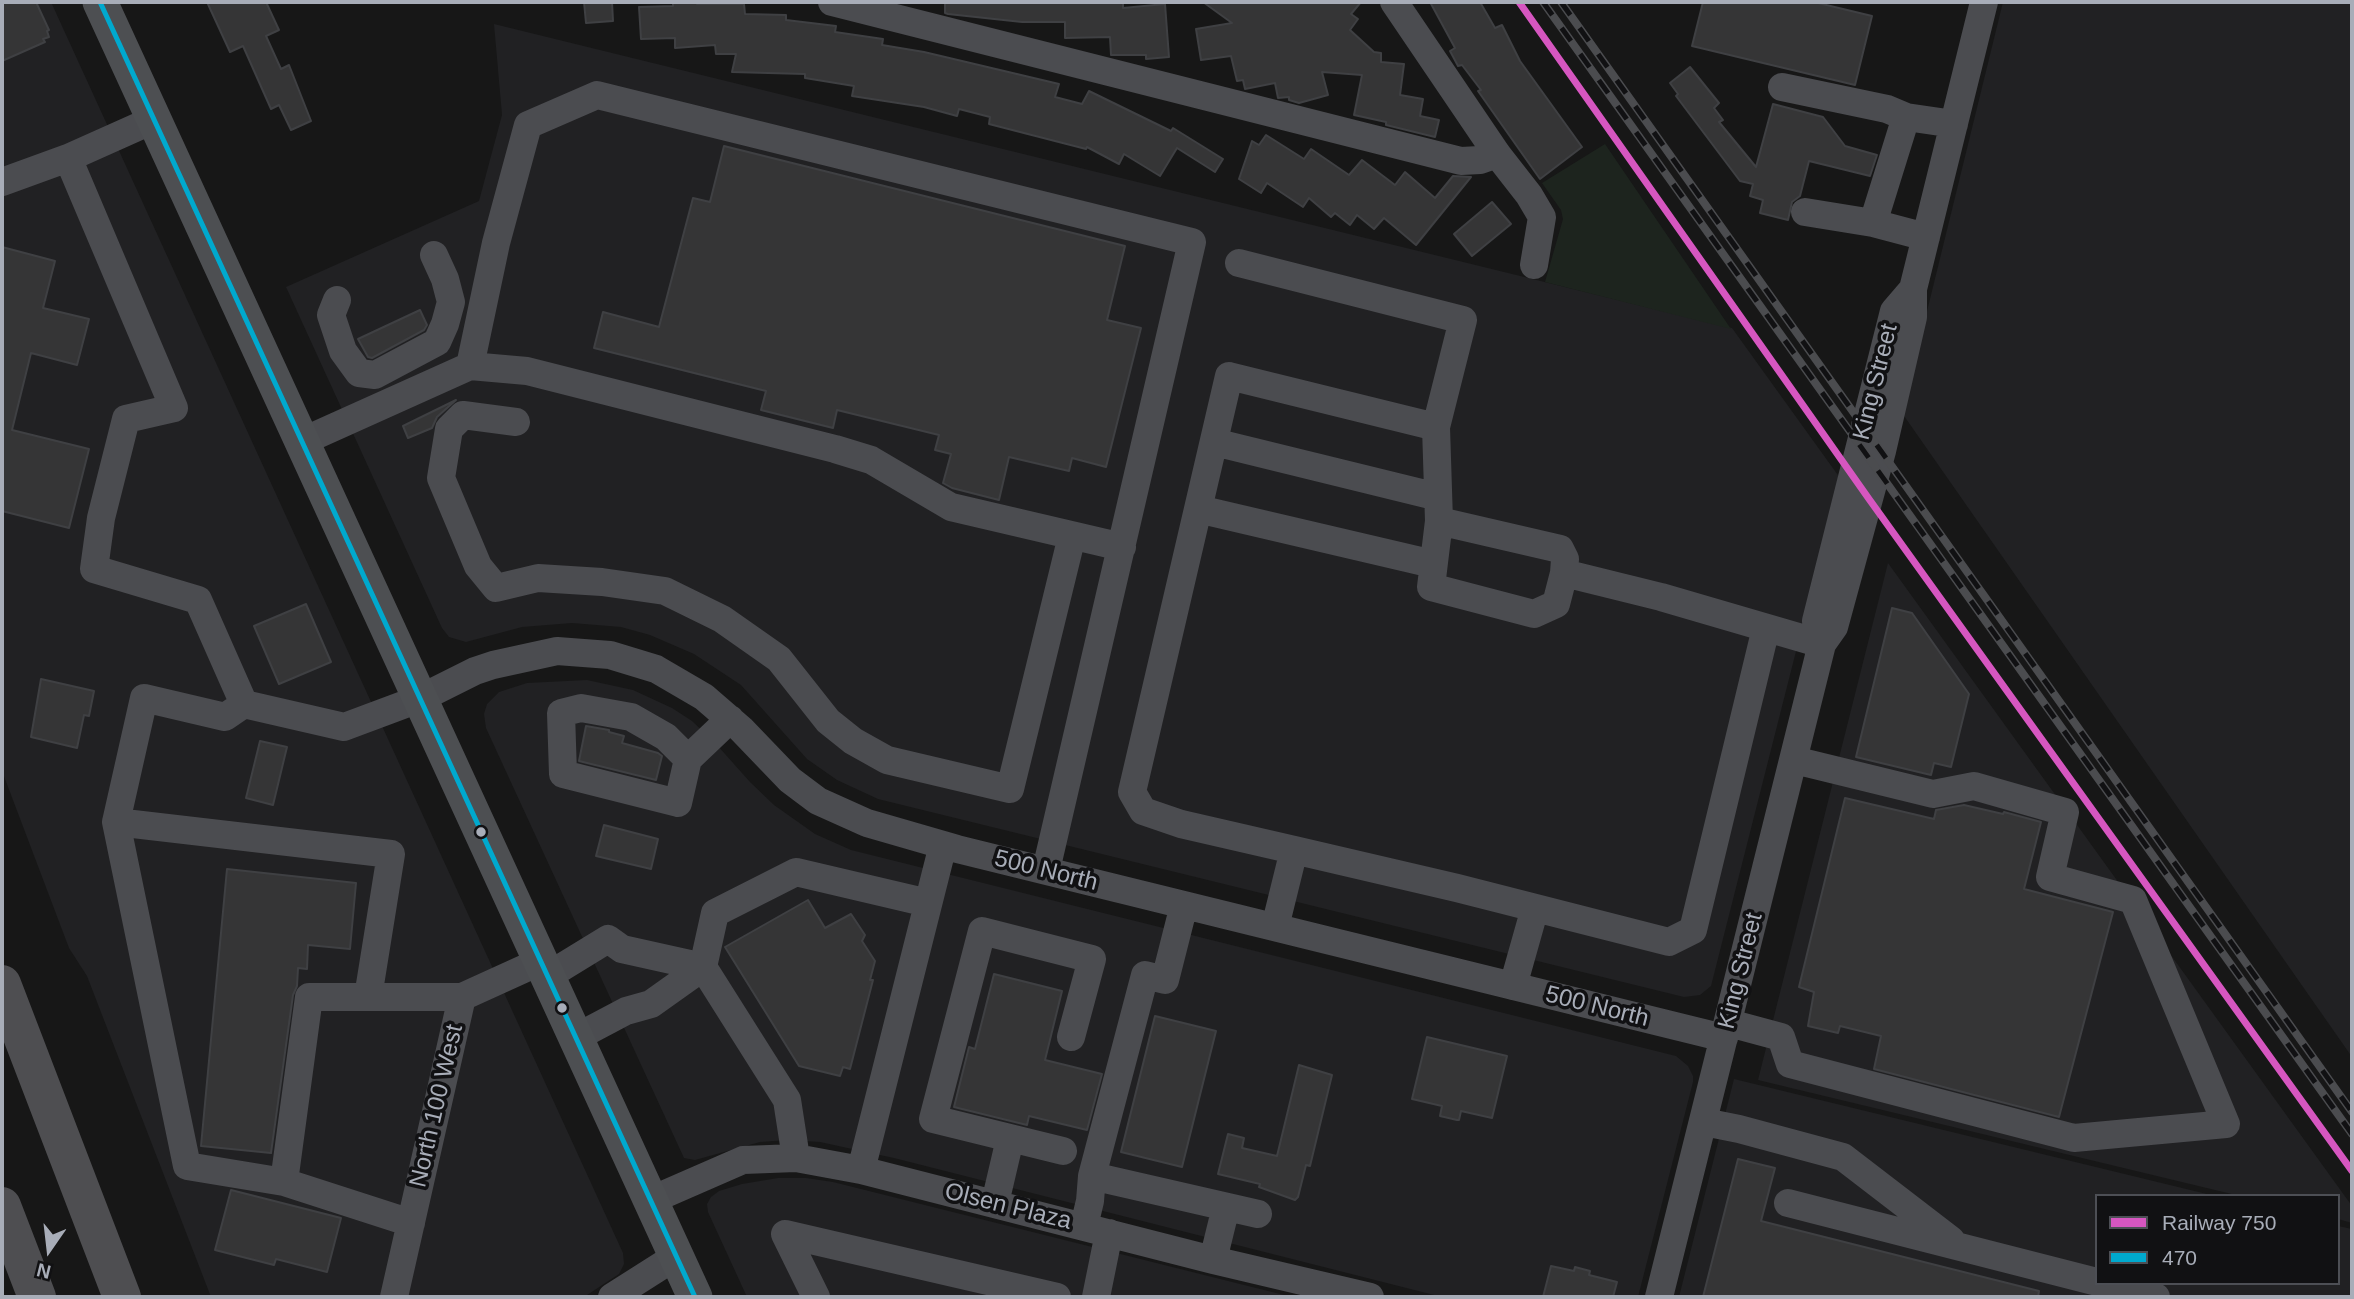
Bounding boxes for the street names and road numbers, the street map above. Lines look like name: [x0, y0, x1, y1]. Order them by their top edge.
street label: King Street: [1848, 321, 1904, 443]
street label: 500 North: [991, 844, 1101, 898]
street label: King Street: [1713, 910, 1769, 1032]
street label: 500 North: [1542, 980, 1652, 1034]
street label: North 100 West: [404, 1022, 470, 1190]
street label: Olsen Plaza: [942, 1177, 1074, 1237]

